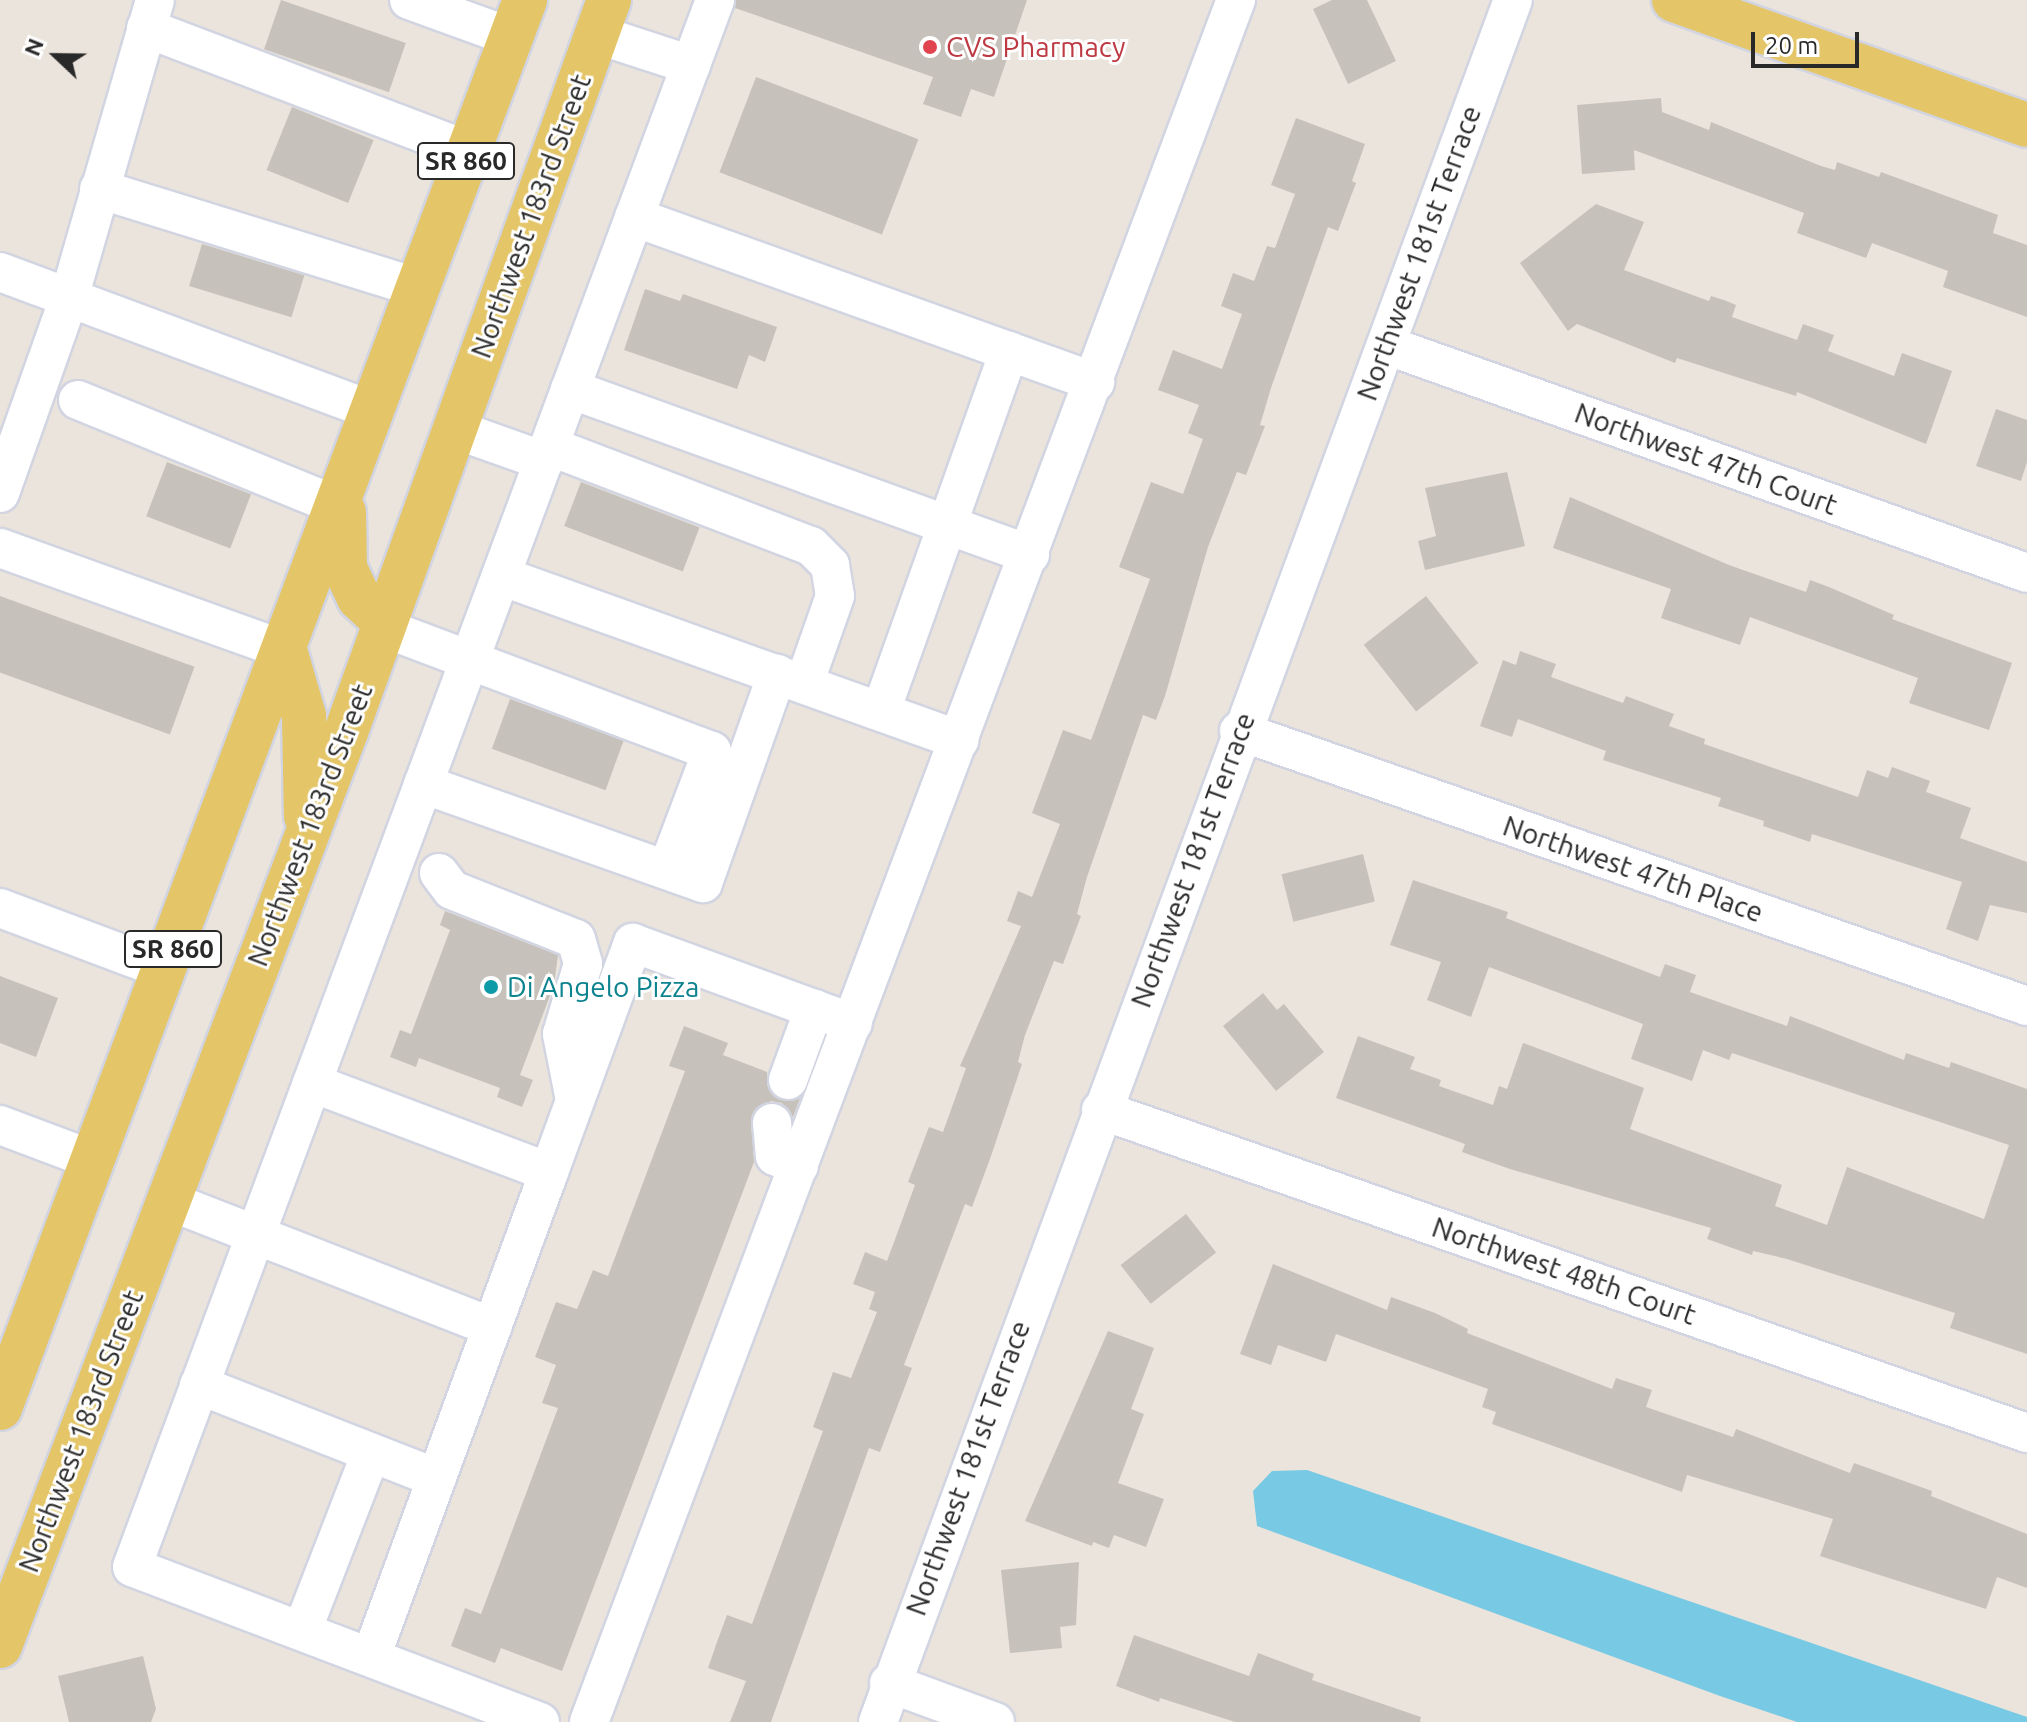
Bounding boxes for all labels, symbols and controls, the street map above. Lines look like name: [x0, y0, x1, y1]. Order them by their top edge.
north arrow: [16, 16, 96, 96]
scale bar: [1755, 16, 1863, 66]
place label: CVS Pharmacy: [946, 30, 1126, 64]
text: 20 m: [1765, 32, 1818, 59]
text: N: [19, 35, 48, 59]
marker: CVS Pharmacy: [921, 38, 939, 56]
street label: Northwest 183rd Street: [464, 69, 598, 363]
street label: Northwest 181st Terrace: [1350, 101, 1488, 405]
road number: SR 860: [416, 139, 516, 183]
street label: Northwest 47th Court: [1570, 396, 1842, 522]
street label: Northwest 183rd Street: [241, 679, 379, 971]
street label: Northwest 181st Terrace: [1124, 708, 1262, 1012]
street label: Northwest 47th Place: [1499, 809, 1767, 929]
road number: SR 860: [123, 927, 223, 971]
place label: Di Angelo Pizza: [507, 970, 699, 1004]
marker: Di Angelo Pizza: [482, 978, 500, 996]
street label: Northwest 48th Court: [1428, 1210, 1700, 1332]
street label: Northwest 183rd Street: [12, 1285, 150, 1577]
street label: Northwest 181st Terrace: [899, 1316, 1037, 1620]

